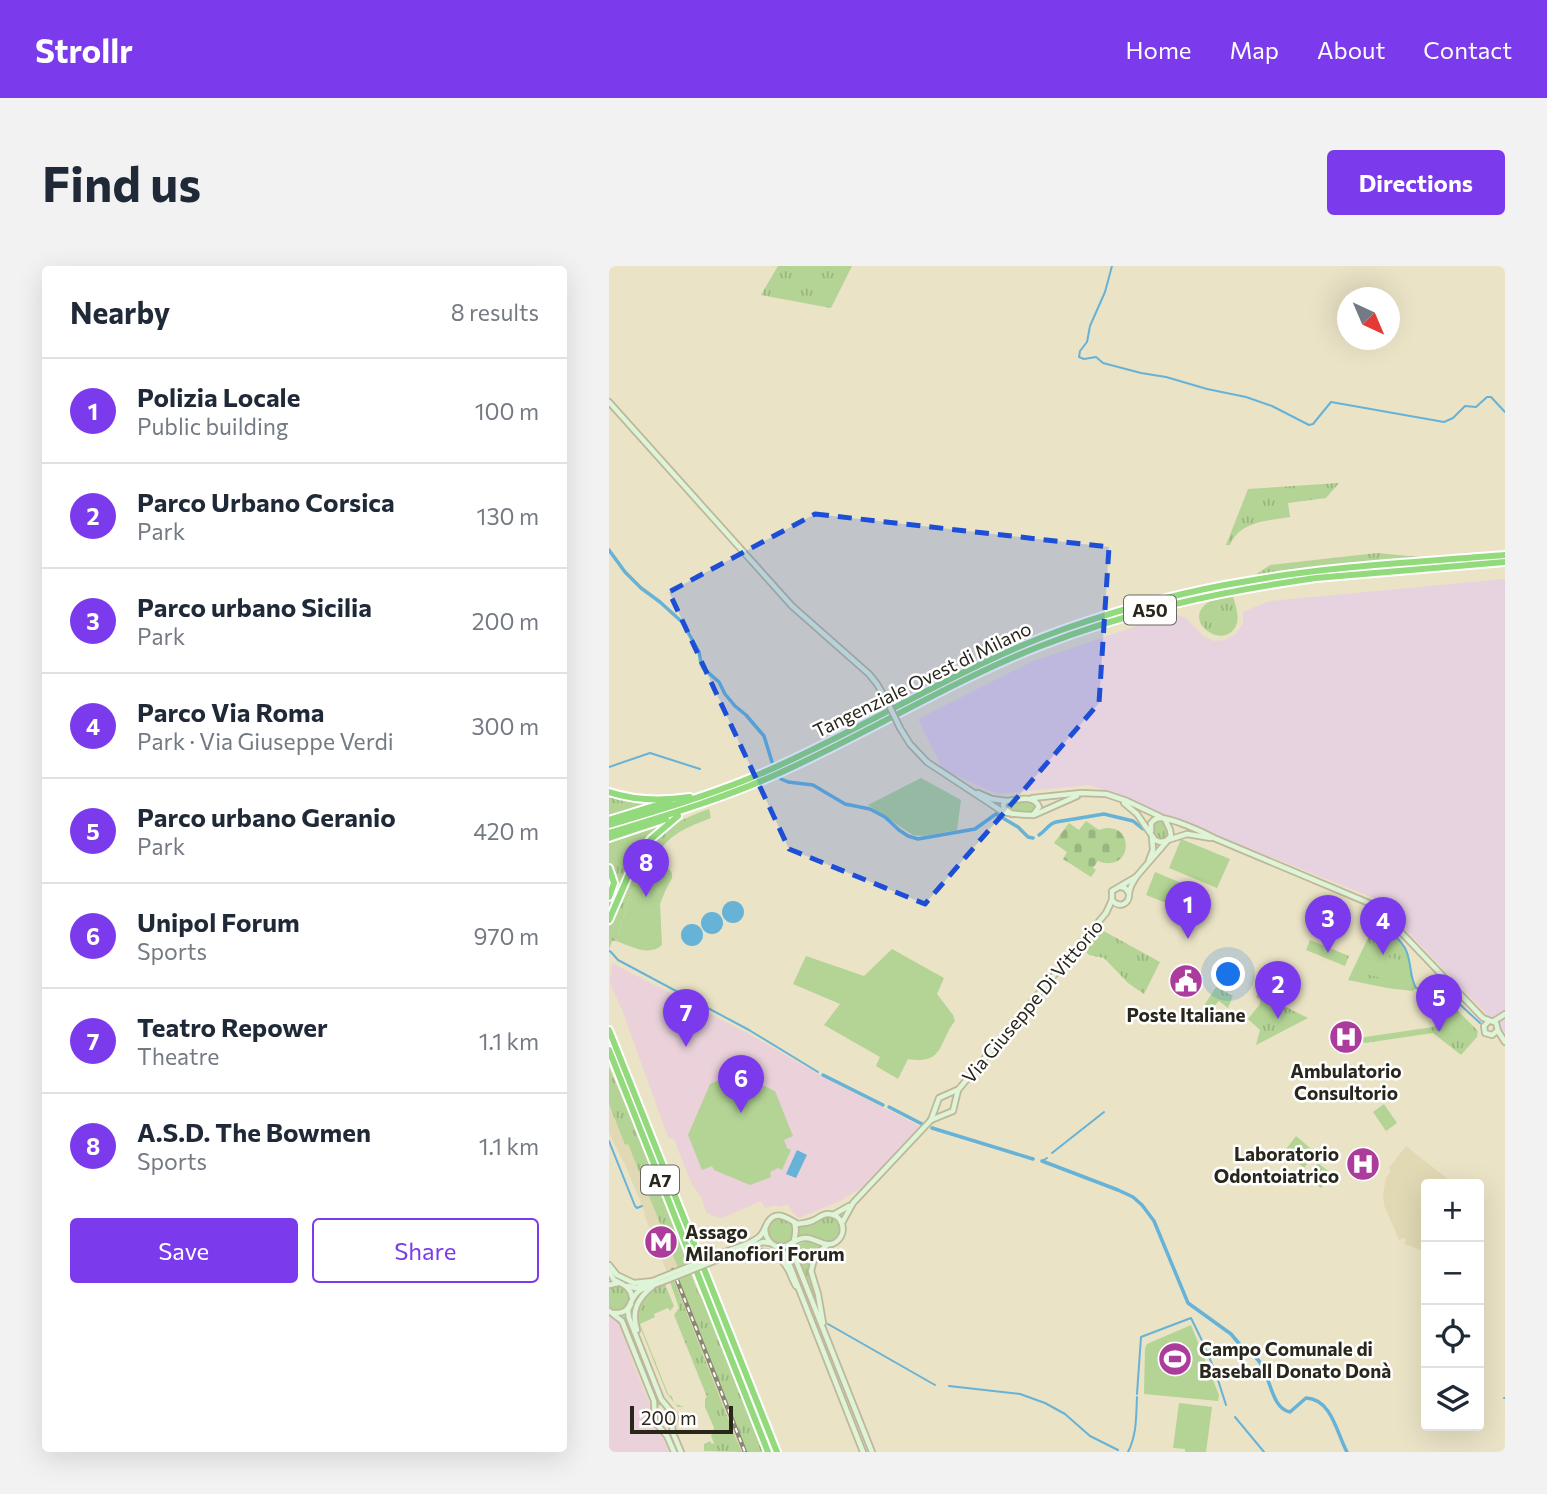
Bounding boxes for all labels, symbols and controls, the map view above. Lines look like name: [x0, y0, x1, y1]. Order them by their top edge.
text: Strollr: [35, 29, 133, 70]
text: Home: [1126, 35, 1192, 64]
text: Map: [1230, 35, 1279, 64]
text: About: [1317, 35, 1385, 64]
text: Contact: [1423, 35, 1512, 64]
button: Directions: [1327, 150, 1505, 215]
text: Find us: [42, 152, 201, 212]
north arrow: [1337, 287, 1400, 350]
text: Nearby: [70, 293, 170, 330]
text: 8 results: [451, 298, 539, 326]
text: Polizia Locale: [137, 381, 300, 412]
text: 1: [88, 397, 98, 425]
text: 100 m: [475, 397, 539, 425]
text: Public building: [137, 412, 288, 440]
text: Parco Urbano Corsica: [137, 486, 395, 517]
text: 2: [86, 502, 100, 530]
text: 130 m: [477, 502, 539, 530]
text: Park: [137, 517, 185, 545]
text: Parco urbano Sicilia: [137, 591, 372, 622]
road number: A50: [1124, 596, 1176, 624]
text: 3: [86, 607, 100, 635]
text: 200 m: [472, 607, 539, 635]
street label: Tangenziale Ovest di Milano: [809, 616, 1035, 742]
text: Park: [137, 622, 185, 650]
text: Parco Via Roma: [137, 696, 324, 727]
text: 4: [86, 712, 100, 740]
text: 300 m: [471, 712, 539, 740]
text: Park · Via Giuseppe Verdi: [137, 727, 394, 755]
text: Parco urbano Geranio: [137, 801, 396, 832]
text: 5: [86, 817, 100, 845]
text: 420 m: [473, 817, 539, 845]
text: Park: [137, 832, 185, 860]
pin: 8: [623, 839, 669, 897]
pin: 1: [1165, 881, 1211, 939]
pin: 3: [1305, 895, 1351, 953]
pin: 4: [1360, 897, 1406, 955]
text: Unipol Forum: [137, 906, 300, 937]
street label: Via Giuseppe Di Vittorio: [957, 914, 1107, 1088]
text: 6: [86, 922, 100, 950]
text: 970 m: [474, 922, 539, 950]
text: Sports: [137, 937, 207, 965]
your location: [1211, 957, 1245, 991]
pin: 2: [1255, 961, 1301, 1019]
public building icon: Poste Italiane: [1167, 962, 1205, 1000]
pin: 5: [1416, 974, 1462, 1032]
pin: 7: [663, 989, 709, 1047]
place label: Poste Italiane: [1126, 1003, 1246, 1026]
text: Teatro Repower: [137, 1011, 328, 1042]
hospital icon: Ambulatorio Consultorio: [1327, 1018, 1365, 1056]
text: 7: [87, 1027, 99, 1055]
text: 1.1 km: [479, 1027, 539, 1055]
text: Theatre: [137, 1042, 219, 1070]
pin: 6: [718, 1055, 764, 1113]
place label: Ambulatorio Consultorio: [1290, 1059, 1402, 1104]
text: A.S.D. The Bowmen: [137, 1116, 371, 1147]
text: 8: [86, 1132, 100, 1160]
text: 1.1 km: [479, 1132, 539, 1160]
place label: Laboratorio Odontoiatrico: [1214, 1142, 1339, 1187]
hospital icon: Laboratorio Odontoiatrico: [1344, 1145, 1382, 1183]
text: Sports: [137, 1147, 207, 1175]
road number: A7: [641, 1166, 679, 1195]
map controls: [1421, 1179, 1484, 1431]
button: +: [1421, 1179, 1484, 1242]
button: Save: [70, 1218, 298, 1283]
button: Share: [312, 1218, 539, 1283]
place label: Assago Milanofiori Forum: [685, 1220, 845, 1265]
metro station icon: Assago Milanofiori Forum: [642, 1223, 680, 1261]
button: −: [1421, 1242, 1484, 1305]
button: locate: [1421, 1305, 1484, 1368]
place label: Campo Comunale di Baseball Donato Donà: [1199, 1337, 1391, 1382]
sports icon: Campo Comunale di Baseball Donato Donà: [1156, 1340, 1194, 1378]
button: layers: [1421, 1368, 1484, 1431]
scale bar: [630, 1403, 733, 1435]
text: 200 m: [641, 1406, 697, 1429]

